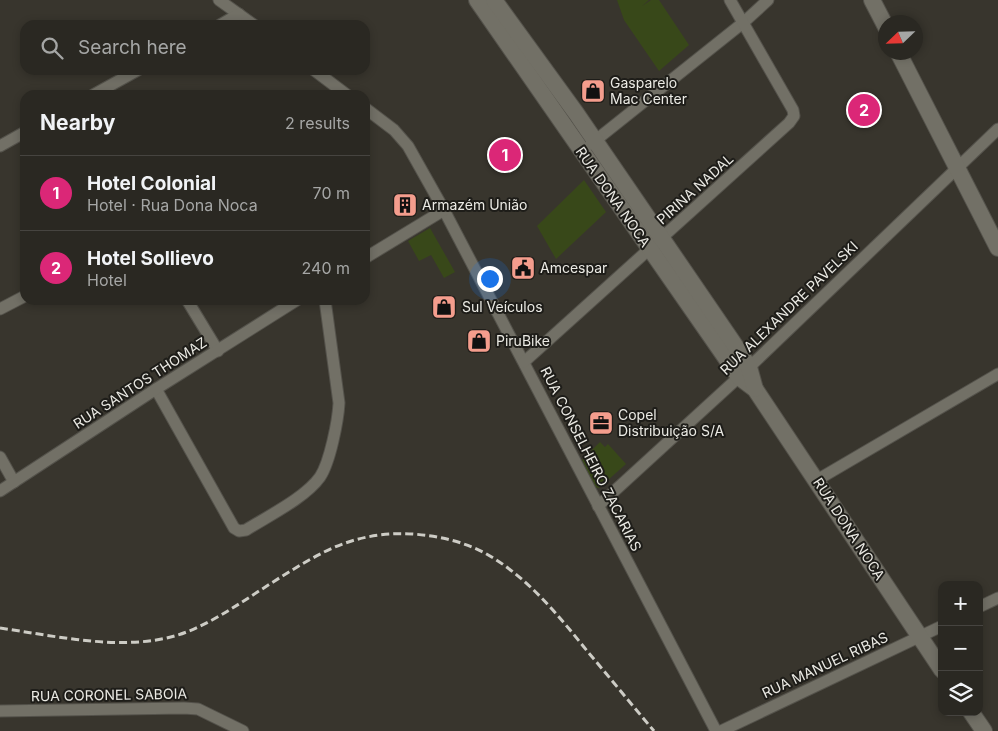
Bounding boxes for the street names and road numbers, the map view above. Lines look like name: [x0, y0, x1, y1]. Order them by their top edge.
street label: RUA DONA NOCA: [572, 143, 655, 250]
street label: PIRINA NADAL: [653, 150, 736, 227]
street label: RUA ALEXANDRE PAVELSKI: [716, 237, 861, 378]
street label: RUA SANTOS THOMAZ: [70, 333, 210, 432]
street label: RUA CONSELHEIRO ZACARIAS: [537, 364, 646, 554]
street label: RUA DONA NOCA: [810, 474, 889, 583]
street label: RUA MANUEL RIBAS: [759, 628, 890, 701]
street label: RUA CORONEL SABOIA: [31, 685, 188, 704]

